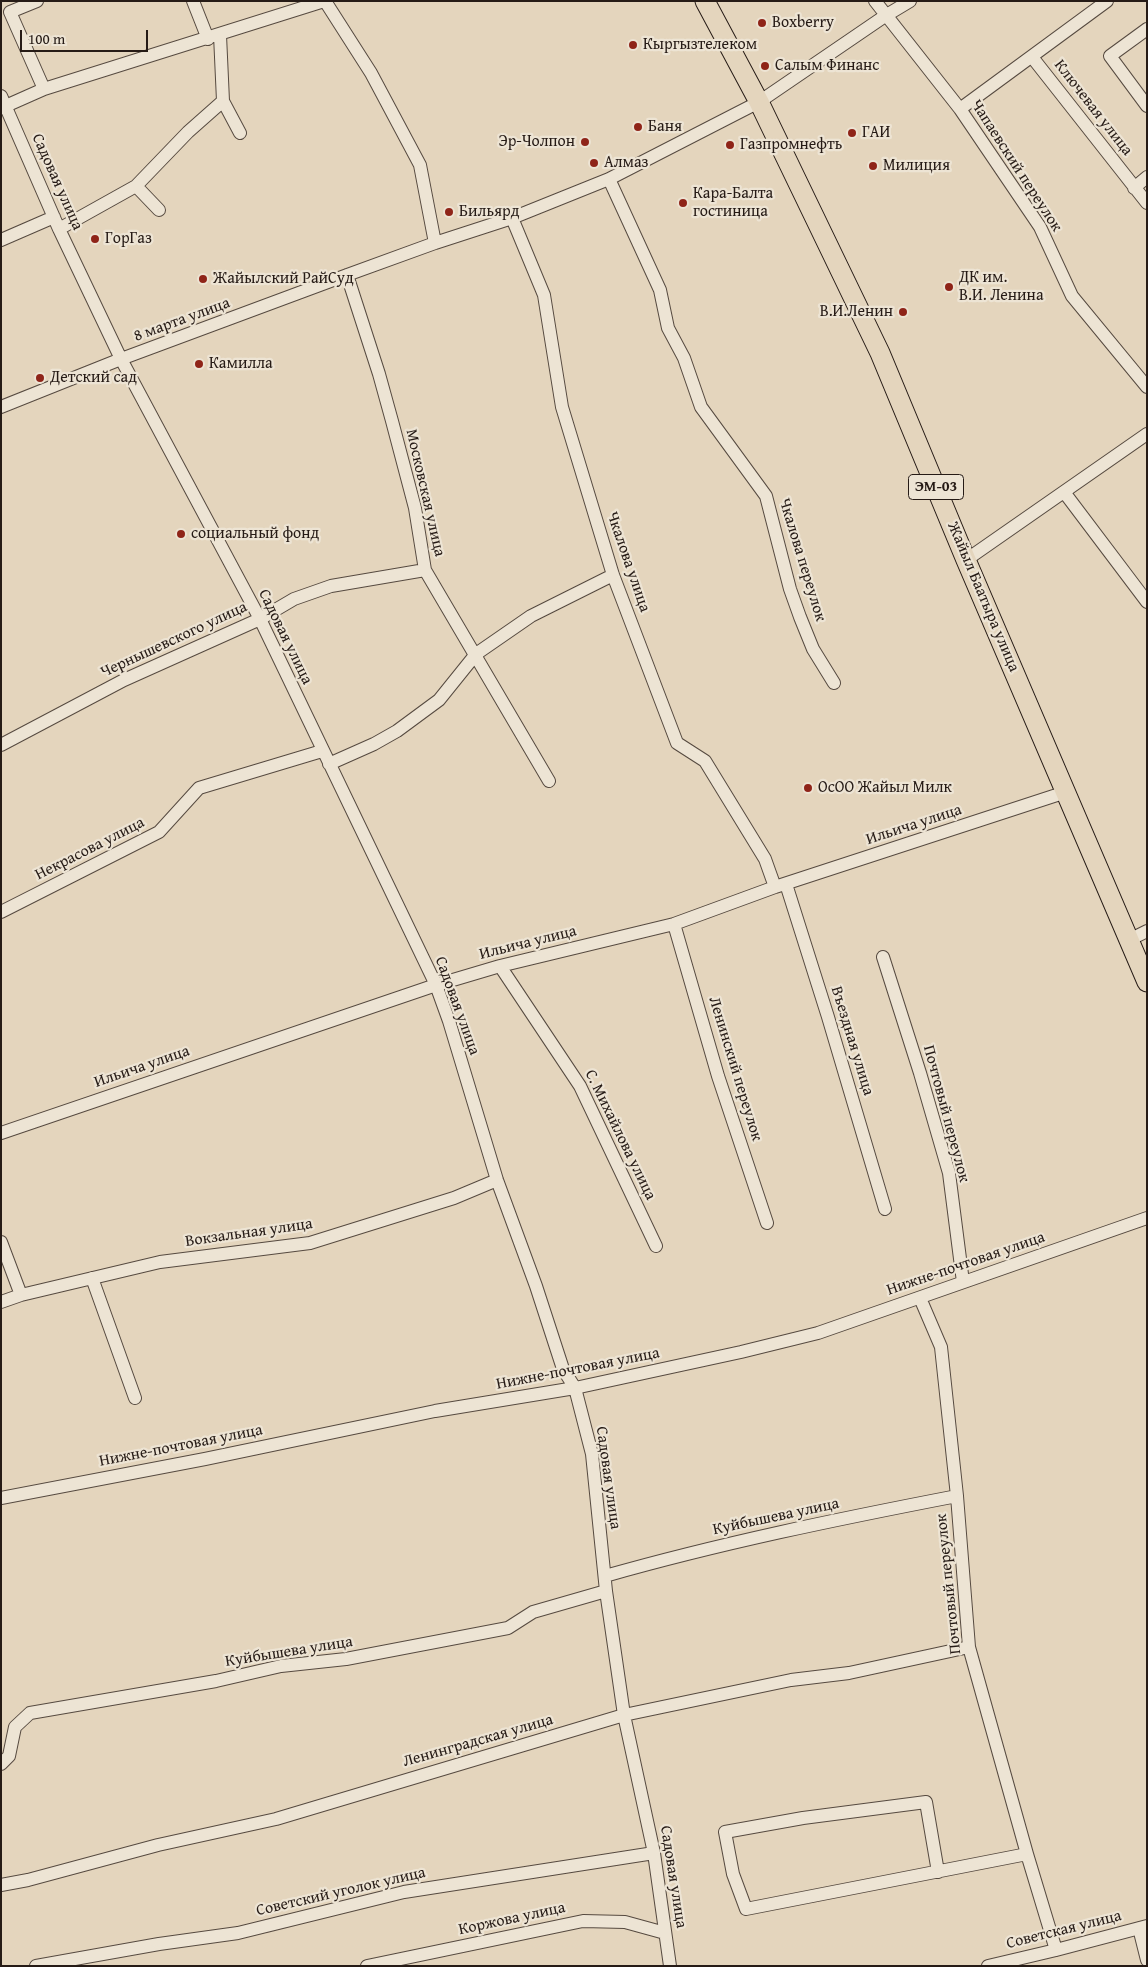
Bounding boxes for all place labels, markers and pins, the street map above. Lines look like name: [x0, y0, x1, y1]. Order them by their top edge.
place label: Boxberry: [772, 13, 834, 33]
marker: Boxberry: [756, 17, 768, 29]
place label: Кыргызтелеком: [643, 35, 757, 55]
marker: Кыргызтелеком: [627, 39, 639, 51]
place label: Салым Финанс: [775, 56, 879, 76]
marker: Салым Финанс: [759, 60, 771, 72]
place label: Баня: [648, 117, 682, 137]
marker: Баня: [632, 121, 644, 133]
place label: ГАИ: [862, 123, 890, 143]
marker: ГАИ: [846, 127, 858, 139]
place label: Эр-Чолпон: [499, 132, 575, 152]
place label: Газпромнефть: [740, 135, 842, 155]
marker: Эр-Чолпон: [579, 136, 591, 148]
marker: Газпромнефть: [724, 139, 736, 151]
place label: Алмаз: [604, 153, 648, 173]
place label: Милиция: [883, 156, 950, 176]
marker: Алмаз: [588, 157, 600, 169]
marker: Милиция: [867, 160, 879, 172]
place label: Кара-Балта гостиница: [693, 184, 773, 222]
marker: Кара-Балта гостиница: [677, 197, 689, 209]
place label: Бильярд: [459, 202, 519, 222]
marker: Бильярд: [443, 206, 455, 218]
place label: ГорГаз: [105, 229, 152, 249]
marker: ГорГаз: [89, 233, 101, 245]
place label: ДК им. В.И. Ленина: [959, 268, 1044, 306]
place label: Жайылский РайСуд: [213, 269, 354, 289]
marker: Жайылский РайСуд: [197, 273, 209, 285]
marker: ДК им. В.И. Ленина: [943, 281, 955, 293]
place label: В.И.Ленин: [820, 302, 893, 322]
marker: В.И.Ленин: [897, 306, 909, 318]
place label: Камилла: [209, 354, 273, 374]
marker: Камилла: [193, 358, 205, 370]
place label: Детский сад: [50, 368, 137, 388]
marker: Детский сад: [34, 372, 46, 384]
place label: социальный фонд: [191, 524, 319, 544]
marker: социальный фонд: [175, 528, 187, 540]
place label: ОсОО Жайыл Милк: [818, 778, 952, 798]
marker: ОсОО Жайыл Милк: [802, 782, 814, 794]

